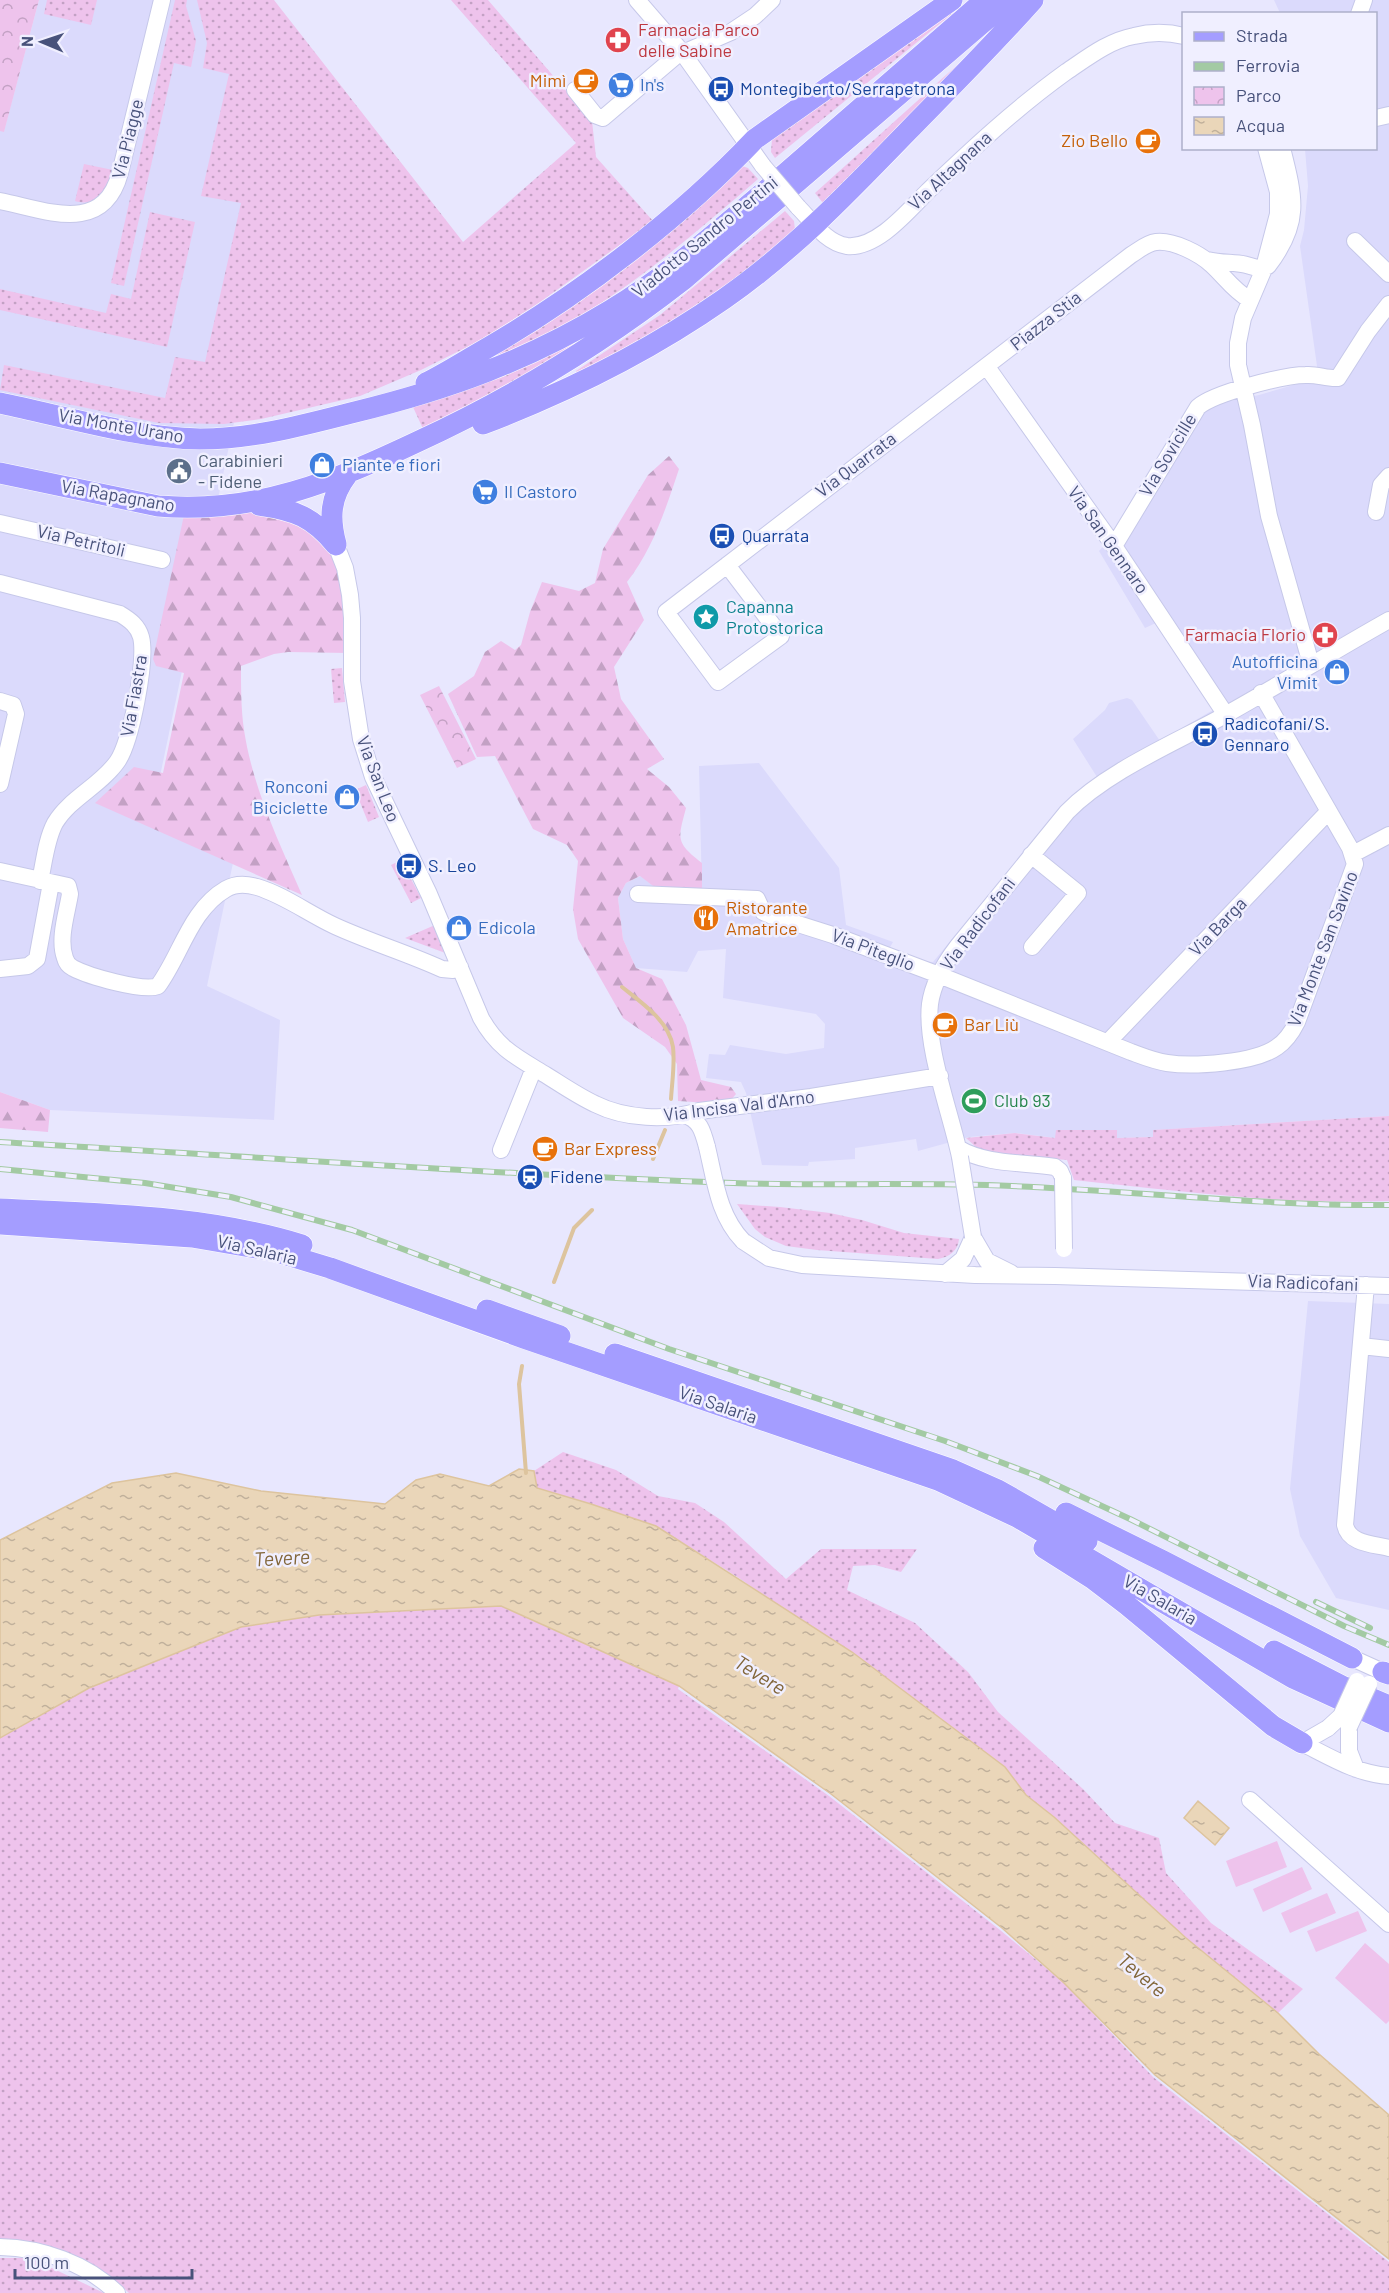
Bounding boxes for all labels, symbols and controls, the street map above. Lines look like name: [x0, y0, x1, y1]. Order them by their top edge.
north arrow: [12, 12, 72, 72]
legend: [1182, 12, 1377, 150]
place label: Farmacia Parco delle Sabine: [638, 18, 760, 61]
text: Strada: [1236, 24, 1288, 46]
pharmacy icon: Farmacia Parco delle Sabine: [603, 25, 633, 55]
text: N: [17, 36, 36, 47]
text: Ferrovia: [1236, 54, 1300, 76]
cafe icon: Mimì: [571, 66, 601, 96]
place label: Mimì: [530, 69, 566, 91]
supermarket icon: In's: [606, 70, 636, 100]
place label: In's: [640, 73, 664, 95]
bus stop icon: Montegiberto/Serrapetrona: [706, 74, 736, 104]
place label: Montegiberto/Serrapetrona: [740, 77, 955, 99]
text: Parco: [1236, 84, 1281, 106]
street label: Via Piagge: [107, 97, 148, 181]
text: Acqua: [1236, 114, 1285, 136]
street label: Via Altagnana: [903, 126, 996, 215]
cafe icon: Zio Bello: [1133, 126, 1163, 156]
place label: Zio Bello: [1061, 129, 1128, 151]
street label: Viadotto Sandro Pertini: [627, 171, 782, 302]
street label: Piazza Stia: [1005, 286, 1085, 355]
street label: Via Monte Urano: [57, 403, 185, 447]
street label: Via Sovicille: [1134, 409, 1201, 500]
street label: Via Quarrata: [811, 427, 900, 502]
place label: Carabinieri - Fidene: [198, 449, 283, 492]
shop icon: Piante e fiori: [307, 450, 337, 480]
place label: Piante e fiori: [342, 453, 441, 475]
public building icon: Carabinieri - Fidene: [164, 456, 194, 486]
street label: Via Rapagnano: [60, 474, 177, 516]
supermarket icon: Il Castoro: [470, 477, 500, 507]
place label: Il Castoro: [504, 480, 577, 502]
street label: Via San Gennaro: [1064, 481, 1154, 598]
street label: Via Petritoli: [35, 519, 128, 561]
bus stop icon: Quarrata: [707, 521, 737, 551]
place label: Quarrata: [742, 524, 809, 546]
place label: Capanna Protostorica: [726, 595, 823, 638]
place icon: Capanna Protostorica: [691, 602, 721, 632]
pharmacy icon: Farmacia Florio: [1310, 620, 1340, 650]
place label: Farmacia Florio: [1185, 623, 1306, 645]
place label: Autofficina Vimit: [1232, 650, 1318, 693]
street label: Via Fiastra: [115, 653, 151, 739]
shop icon: Autofficina Vimit: [1322, 657, 1352, 687]
place label: Radicofani/S. Gennaro: [1224, 712, 1330, 755]
bus stop icon: Radicofani/S. Gennaro: [1190, 719, 1220, 749]
street label: Via San Leo: [352, 732, 405, 825]
place label: Ronconi Biciclette: [253, 775, 328, 818]
shop icon: Ronconi Biciclette: [332, 782, 362, 812]
bus stop icon: S. Leo: [394, 851, 424, 881]
place label: S. Leo: [428, 854, 477, 876]
street label: Via Monte San Savino: [1282, 868, 1362, 1030]
street label: Via Radicofani: [935, 872, 1019, 974]
street label: Via Barga: [1184, 892, 1251, 960]
place label: Ristorante Amatrice: [726, 896, 808, 939]
restaurant icon: Ristorante Amatrice: [691, 903, 721, 933]
shop icon: Edicola: [444, 913, 474, 943]
place label: Edicola: [478, 916, 536, 938]
street label: Via Piteglio: [829, 923, 918, 975]
cafe icon: Bar Liù: [930, 1010, 960, 1040]
place label: Bar Liù: [964, 1013, 1019, 1035]
street label: Via Incisa Val d'Arno: [662, 1085, 816, 1125]
sports icon: Club 93: [959, 1086, 989, 1116]
place label: Club 93: [994, 1089, 1051, 1111]
cafe icon: Bar Express: [530, 1134, 560, 1164]
place label: Bar Express: [564, 1137, 657, 1159]
station icon: Fidene: [515, 1162, 545, 1192]
place label: Fidene: [550, 1165, 603, 1187]
street label: Via Salaria: [215, 1229, 299, 1269]
street label: Via Radicofani: [1247, 1269, 1359, 1295]
street label: Via Salaria: [676, 1380, 760, 1428]
water label: Tevere: [253, 1544, 311, 1570]
street label: Via Salaria: [1120, 1569, 1201, 1629]
water label: Tevere: [730, 1649, 791, 1699]
water label: Tevere: [1113, 1947, 1172, 2002]
scale bar: [15, 2242, 192, 2280]
text: 100 m: [24, 2251, 69, 2273]

